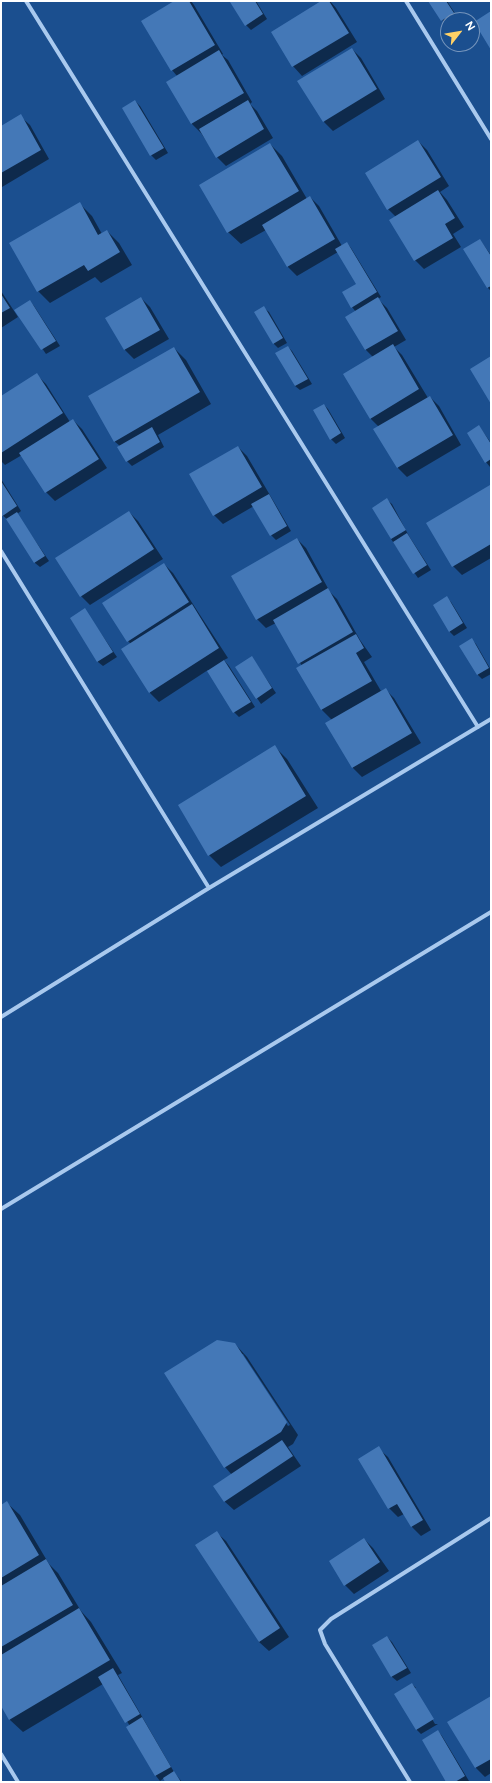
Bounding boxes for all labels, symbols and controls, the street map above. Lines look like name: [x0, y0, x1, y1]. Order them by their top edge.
north arrow: [440, 12, 480, 52]
text: N: [462, 19, 478, 33]

